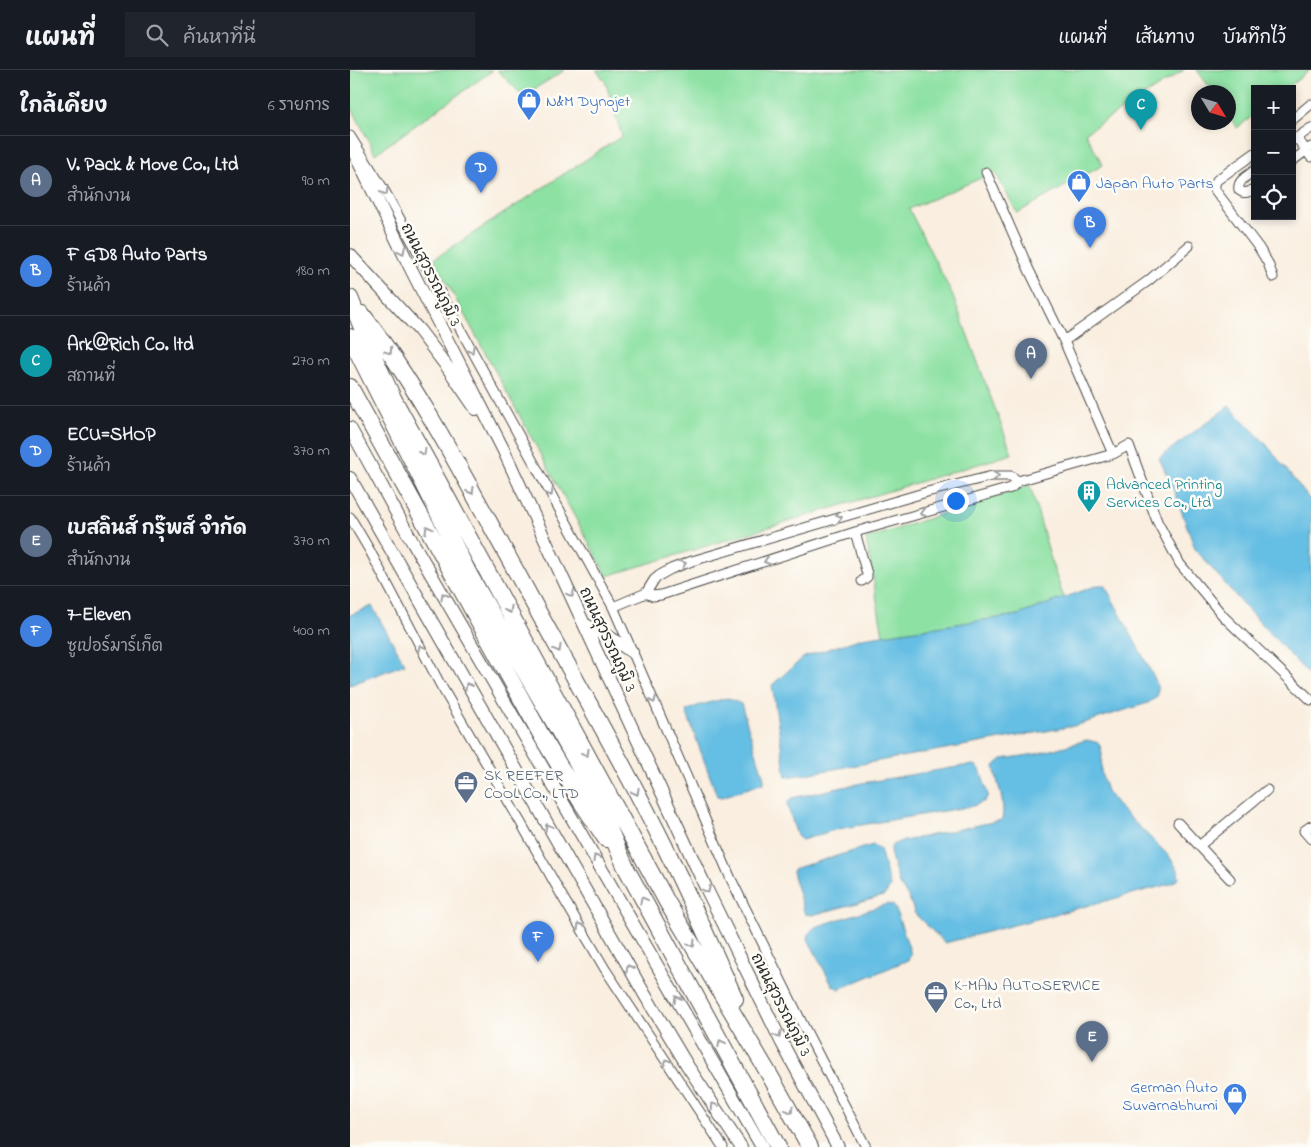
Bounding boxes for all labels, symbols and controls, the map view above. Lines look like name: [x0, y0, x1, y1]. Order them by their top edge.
search box: [125, 12, 475, 57]
icon: search: [143, 21, 171, 49]
text: แผนที่: [25, 22, 95, 57]
text: ค้นหาที่นี่: [183, 25, 256, 52]
text: แผนที่: [1059, 26, 1107, 52]
text: เส้นทาง: [1135, 26, 1195, 52]
text: บันทึกไว้: [1223, 26, 1286, 52]
north arrow: [1191, 85, 1236, 130]
map controls: [1251, 85, 1296, 220]
button: +: [1251, 85, 1296, 130]
shop icon: N&M Dynojet: [516, 87, 542, 121]
pin: C: [1125, 89, 1157, 130]
place label: N&M Dynojet: [546, 90, 631, 114]
text: ใกล้เคียง: [20, 92, 107, 122]
text: 6 รายการ: [268, 94, 330, 118]
button: −: [1251, 130, 1296, 175]
text: V. Pack & Move Co., Ltd: [67, 152, 239, 179]
pin: D: [465, 152, 497, 193]
text: A: [31, 169, 41, 193]
text: 90 m: [302, 169, 330, 193]
shop icon: Japan Auto Parts: [1066, 169, 1092, 203]
place label: Japan Auto Parts: [1096, 172, 1214, 196]
button: locate: [1251, 175, 1296, 220]
text: สำนักงาน: [67, 185, 130, 209]
one-way arrow: [379, 187, 389, 196]
pin: B: [1074, 207, 1106, 248]
street label: ถนนสุวรรณภูมิ 3: [394, 219, 467, 331]
text: F GD8 Auto Parts: [67, 242, 207, 269]
one-way arrow: [396, 246, 406, 255]
text: B: [31, 259, 41, 283]
text: 180 m: [296, 259, 330, 283]
text: ร้านค้า: [67, 275, 111, 299]
text: Ark@Rich Co. ltd: [67, 332, 194, 359]
pin: A: [1015, 338, 1047, 379]
one-way arrow: [383, 345, 392, 355]
one-way arrow: [465, 345, 475, 354]
text: C: [32, 349, 40, 373]
text: 270 m: [292, 349, 330, 373]
text: สถานที่: [67, 365, 115, 389]
text: ECU=SHOP: [67, 422, 156, 449]
text: D: [30, 439, 42, 463]
text: 370 m: [293, 439, 330, 463]
one-way arrow: [416, 447, 426, 456]
text: ร้านค้า: [67, 455, 111, 479]
one-way arrow: [992, 471, 1000, 482]
place label: Advanced Printing Services Co., Ltd: [1106, 473, 1222, 515]
building icon: Advanced Printing Services Co., Ltd: [1076, 479, 1102, 513]
one-way arrow: [465, 486, 475, 495]
one-way arrow: [544, 487, 554, 496]
your location: [943, 488, 969, 514]
one-way arrow: [919, 507, 927, 517]
one-way arrow: [834, 513, 843, 523]
text: เบสลินส์ กรุ๊พส์ จำกัด: [67, 516, 247, 543]
one-way arrow: [424, 525, 434, 534]
text: E: [31, 529, 41, 553]
text: 370 m: [293, 529, 330, 553]
text: สำนักงาน: [67, 549, 130, 573]
one-way arrow: [764, 555, 772, 565]
one-way arrow: [678, 560, 687, 570]
street label: ถนนสุวรรณภูมิ 3: [572, 583, 642, 696]
one-way arrow: [565, 589, 575, 598]
one-way arrow: [441, 592, 451, 601]
text: 7-Eleven: [67, 602, 131, 629]
one-way arrow: [502, 605, 512, 614]
text: F: [31, 619, 41, 643]
text: 400 m: [293, 619, 330, 643]
text: ซูเปอร์มาร์เก็ต: [67, 635, 163, 659]
one-way arrow: [417, 644, 427, 653]
one-way arrow: [552, 644, 562, 653]
one-way arrow: [464, 682, 474, 691]
one-way arrow: [647, 695, 658, 704]
one-way arrow: [580, 748, 590, 757]
place label: SK REEFER COOL CO., LTD: [484, 764, 579, 806]
office icon: SK REEFER COOL CO., LTD: [453, 770, 479, 804]
one-way arrow: [630, 786, 640, 795]
one-way arrow: [545, 823, 555, 832]
one-way arrow: [592, 854, 602, 863]
one-way arrow: [701, 884, 711, 893]
one-way arrow: [640, 896, 650, 905]
pin: F: [522, 921, 554, 962]
one-way arrow: [576, 922, 586, 931]
one-way arrow: [686, 939, 696, 948]
street label: ถนนสุวรรณภูมิ 3: [744, 949, 817, 1061]
one-way arrow: [626, 964, 636, 973]
place label: K-MAN AUTOSERVICE Co., Ltd: [954, 974, 1100, 1016]
office icon: K-MAN AUTOSERVICE Co., Ltd: [923, 980, 949, 1014]
one-way arrow: [673, 995, 683, 1004]
pin: E: [1076, 1021, 1108, 1062]
one-way arrow: [772, 1030, 782, 1039]
one-way arrow: [717, 1039, 727, 1048]
one-way arrow: [664, 1059, 674, 1068]
place label: German Auto Suvarnabhumi: [1122, 1076, 1218, 1118]
shop icon: German Auto Suvarnabhumi: [1222, 1082, 1248, 1116]
one-way arrow: [711, 1103, 721, 1112]
one-way arrow: [783, 1105, 793, 1114]

